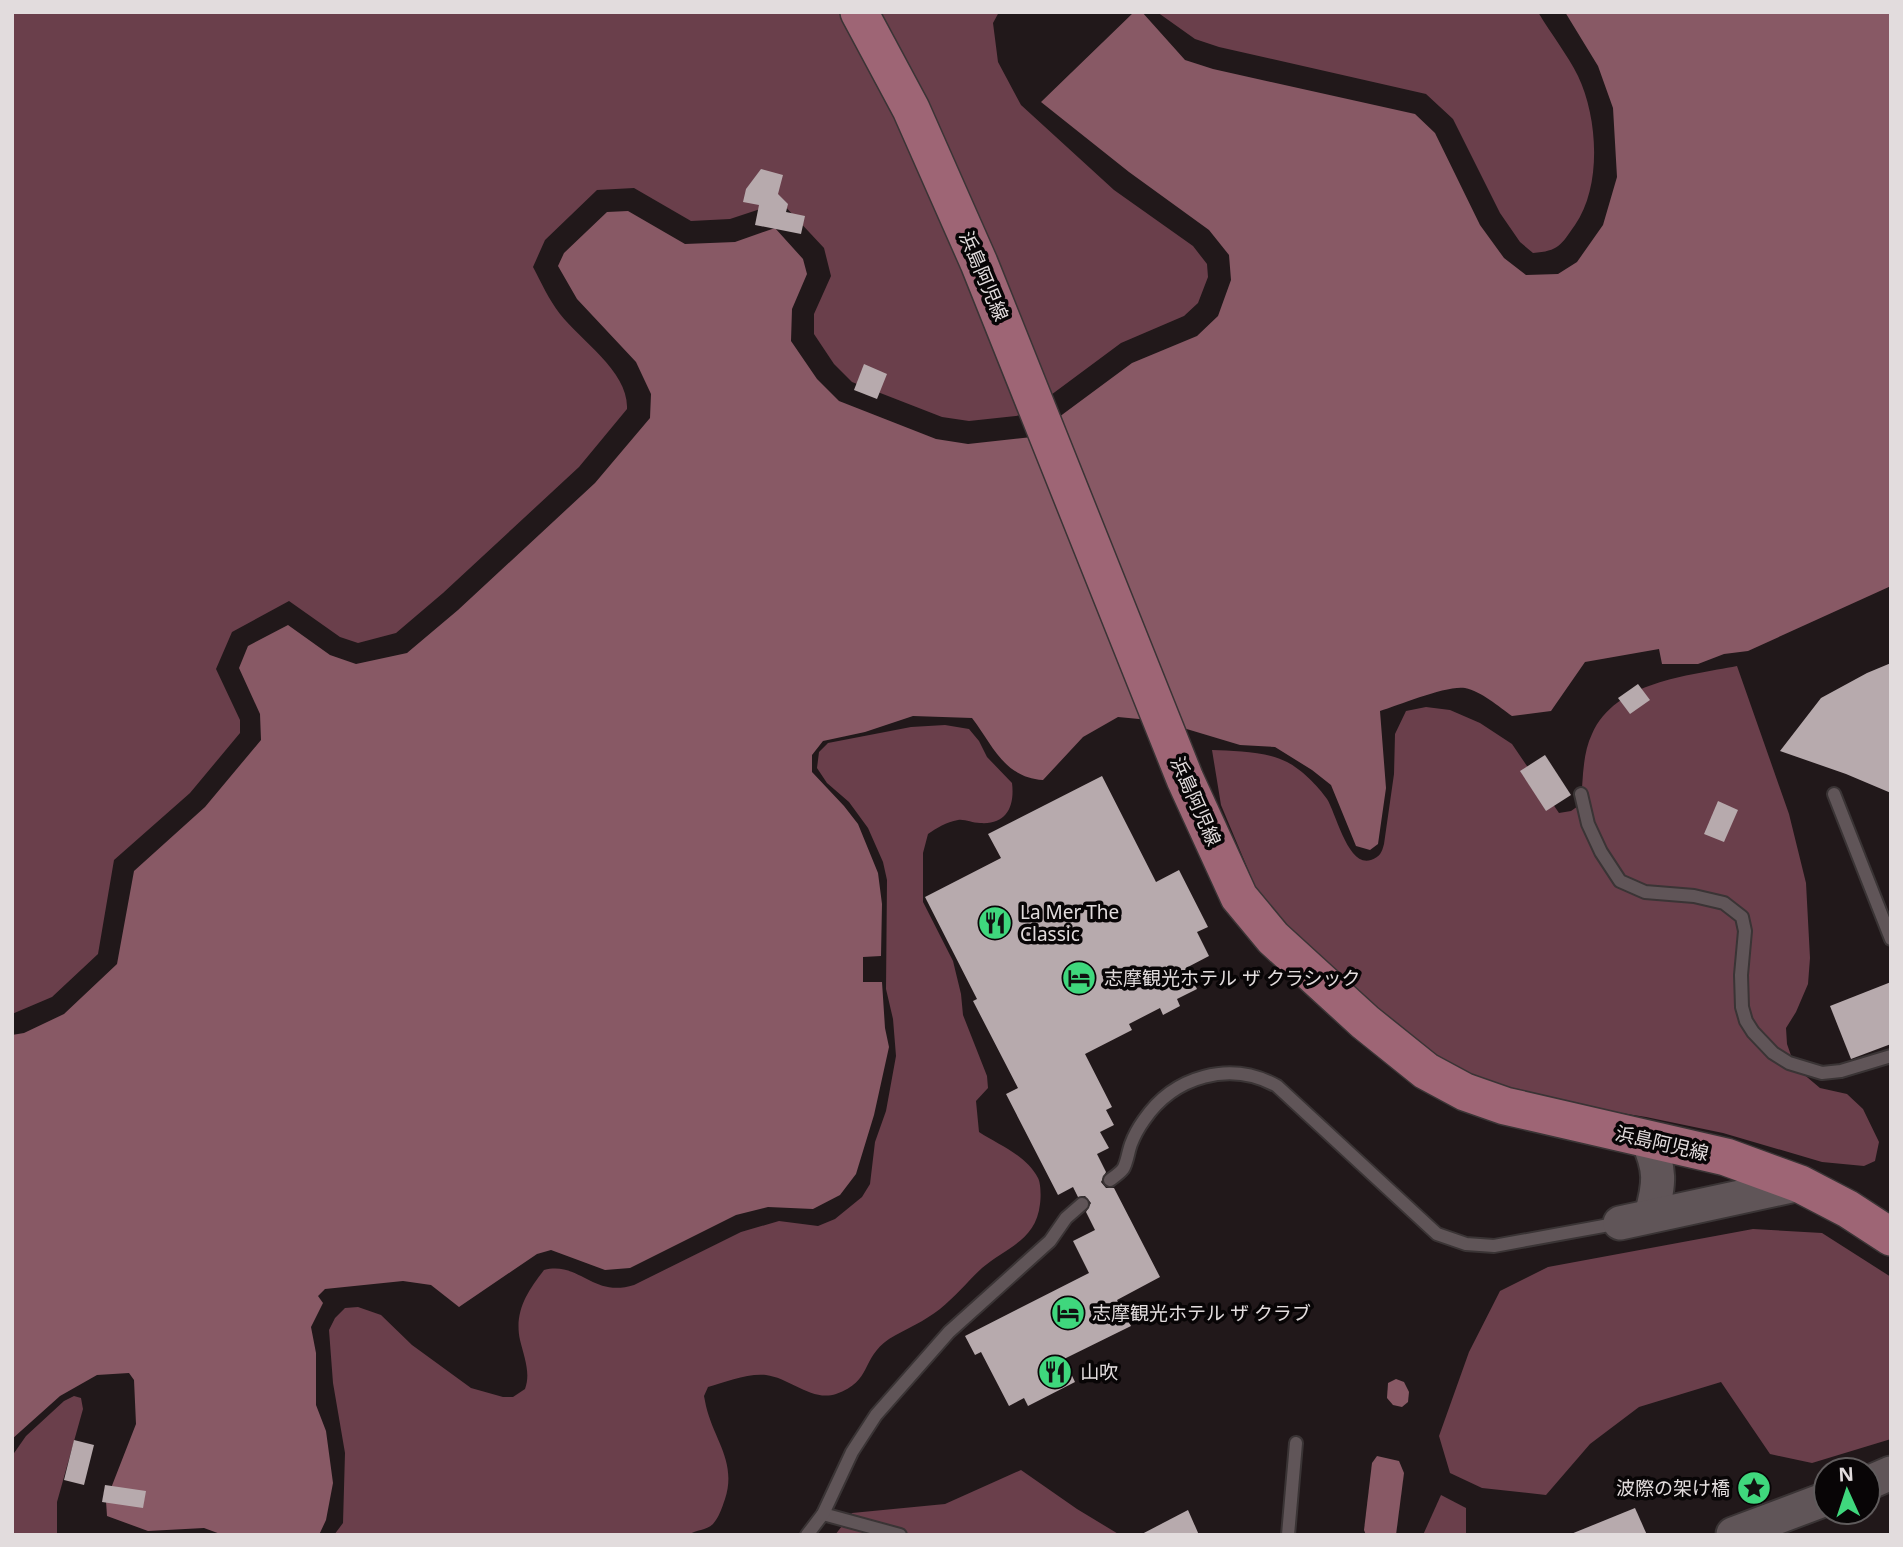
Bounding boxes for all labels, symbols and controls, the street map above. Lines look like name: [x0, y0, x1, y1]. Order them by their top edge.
street label: 浜島阿児線: [953, 227, 1015, 325]
street label: 浜島阿児線: [1165, 752, 1227, 850]
place label: La Mer The Classic: [1020, 899, 1119, 947]
restaurant icon: La Mer The Classic: [976, 904, 1014, 942]
hotel icon: 志摩観光ホテル ザ クラシック: [1060, 959, 1098, 997]
place label: 志摩観光ホテル ザ クラシック: [1104, 965, 1361, 991]
street label: 浜島阿児線: [1613, 1120, 1711, 1166]
hotel icon: 志摩観光ホテル ザ クラブ: [1049, 1294, 1087, 1332]
place label: 志摩観光ホテル ザ クラブ: [1092, 1300, 1311, 1326]
restaurant icon: 山吹: [1036, 1353, 1074, 1391]
place label: 山吹: [1080, 1359, 1118, 1385]
north arrow: [1812, 1456, 1882, 1526]
text: N: [1838, 1461, 1855, 1487]
place icon: 波際の架け橋: [1735, 1469, 1773, 1507]
place label: 波際の架け橋: [1616, 1475, 1730, 1501]

